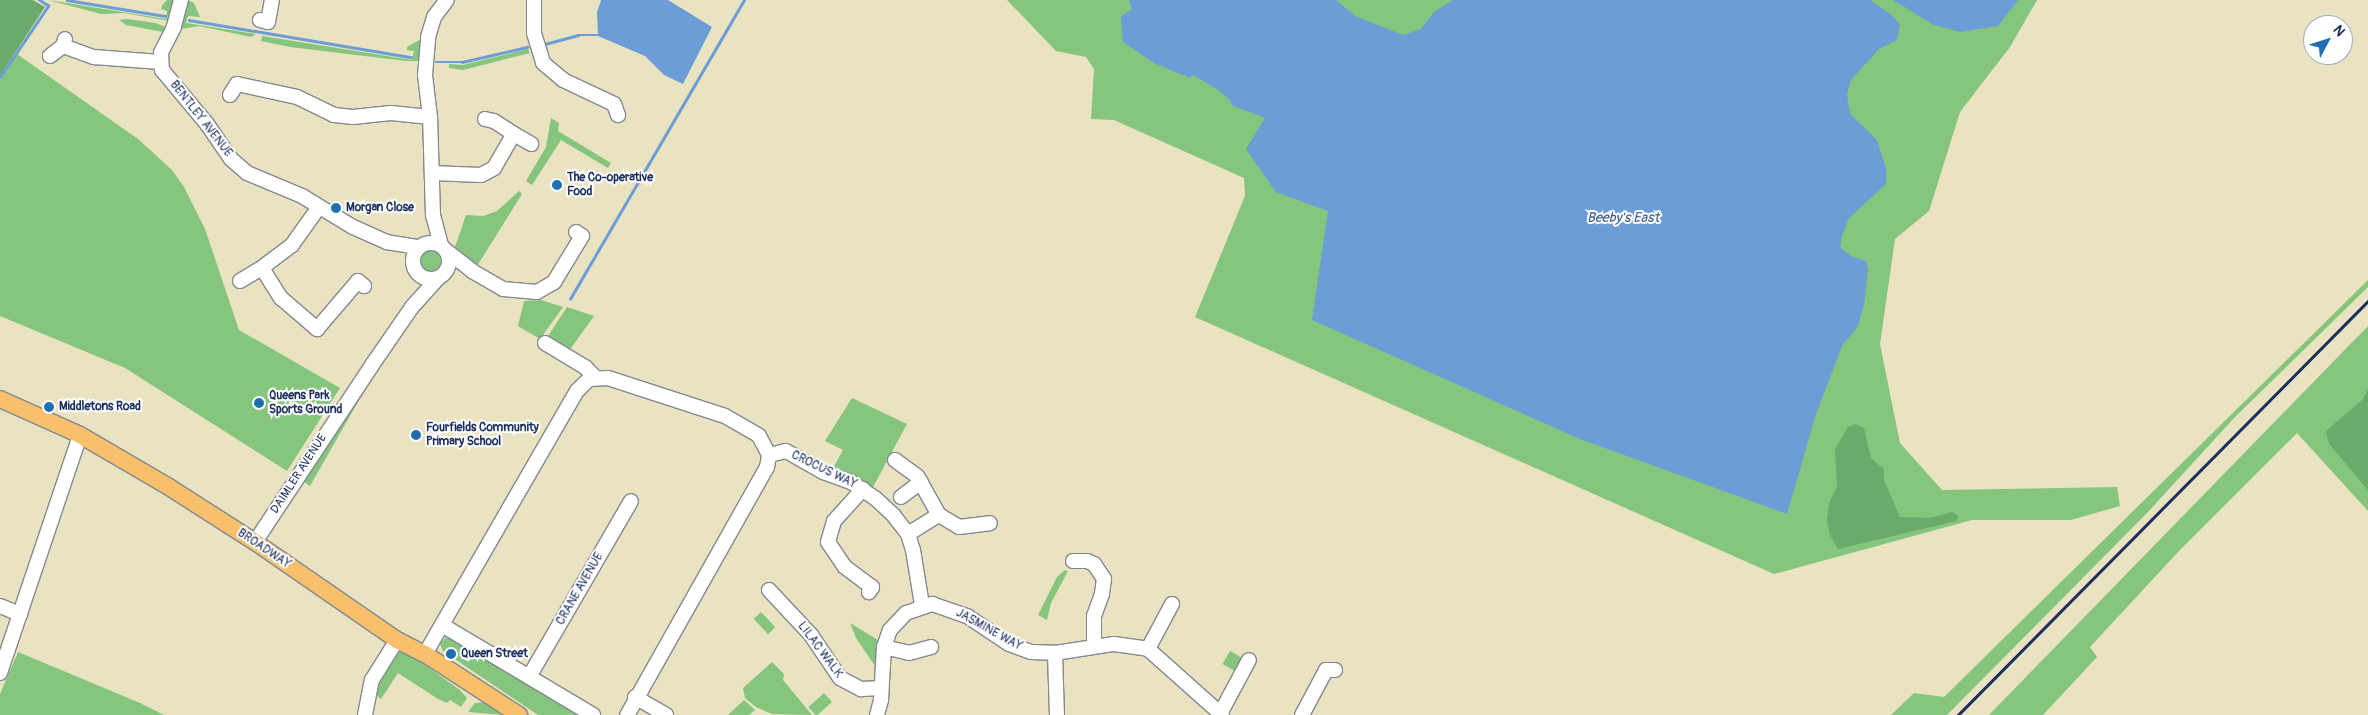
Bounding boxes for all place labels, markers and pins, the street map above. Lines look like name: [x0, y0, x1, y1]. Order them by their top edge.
place label: The Co-operative Food: [567, 171, 653, 199]
marker: The Co-operative Food: [551, 179, 563, 191]
place label: Morgan Close: [346, 201, 414, 215]
marker: Morgan Close: [330, 202, 342, 214]
place label: Queens Park Sports Ground: [269, 389, 342, 417]
marker: Queens Park Sports Ground: [253, 397, 265, 409]
place label: Middletons Road: [59, 400, 141, 414]
marker: Middletons Road: [43, 401, 55, 413]
place label: Fourfields Community Primary School: [426, 421, 539, 449]
marker: Fourfields Community Primary School: [410, 429, 422, 441]
place label: Queen Street: [461, 647, 528, 661]
marker: Queen Street: [445, 648, 457, 660]

